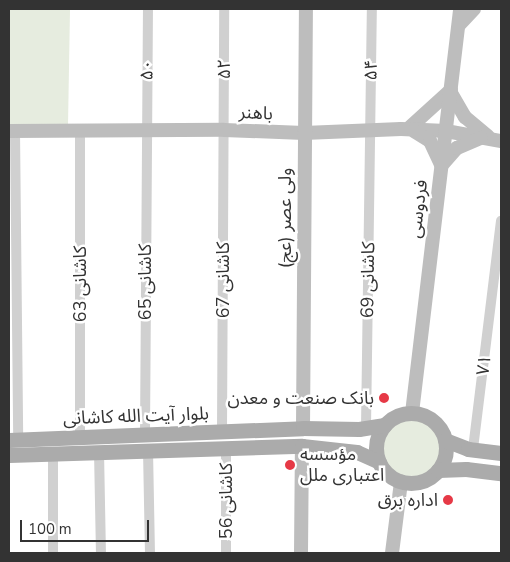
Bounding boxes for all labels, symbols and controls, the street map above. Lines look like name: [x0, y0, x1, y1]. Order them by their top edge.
street label: ۵۲: [213, 59, 235, 79]
street label: ۵۰: [136, 60, 158, 80]
street label: ۵۴: [360, 60, 382, 80]
street label: باهنر: [239, 101, 273, 125]
street label: ولی عصر (عج): [274, 168, 296, 268]
street label: فردوسی: [404, 179, 432, 239]
street label: کاشانی 67: [212, 242, 234, 318]
street label: کاشانی 69: [357, 242, 379, 318]
street label: کاشانی 65: [134, 244, 156, 320]
street label: کاشانی 63: [69, 246, 91, 322]
street label: ۷۱: [472, 353, 496, 377]
place label: بانک صنعت و معدن: [227, 387, 374, 409]
marker: بانک صنعت و معدن: [378, 392, 390, 404]
street label: بلوار آیت الله کاشانی: [63, 403, 209, 429]
place label: مؤسسه اعتباری ملل: [300, 444, 384, 486]
marker: مؤسسه اعتباری ملل: [284, 459, 296, 471]
street label: کاشانی 56: [215, 463, 237, 539]
place label: اداره برق: [378, 489, 438, 511]
marker: اداره برق: [442, 494, 454, 506]
scale bar: [22, 510, 151, 542]
text: 100 m: [28, 519, 72, 539]

